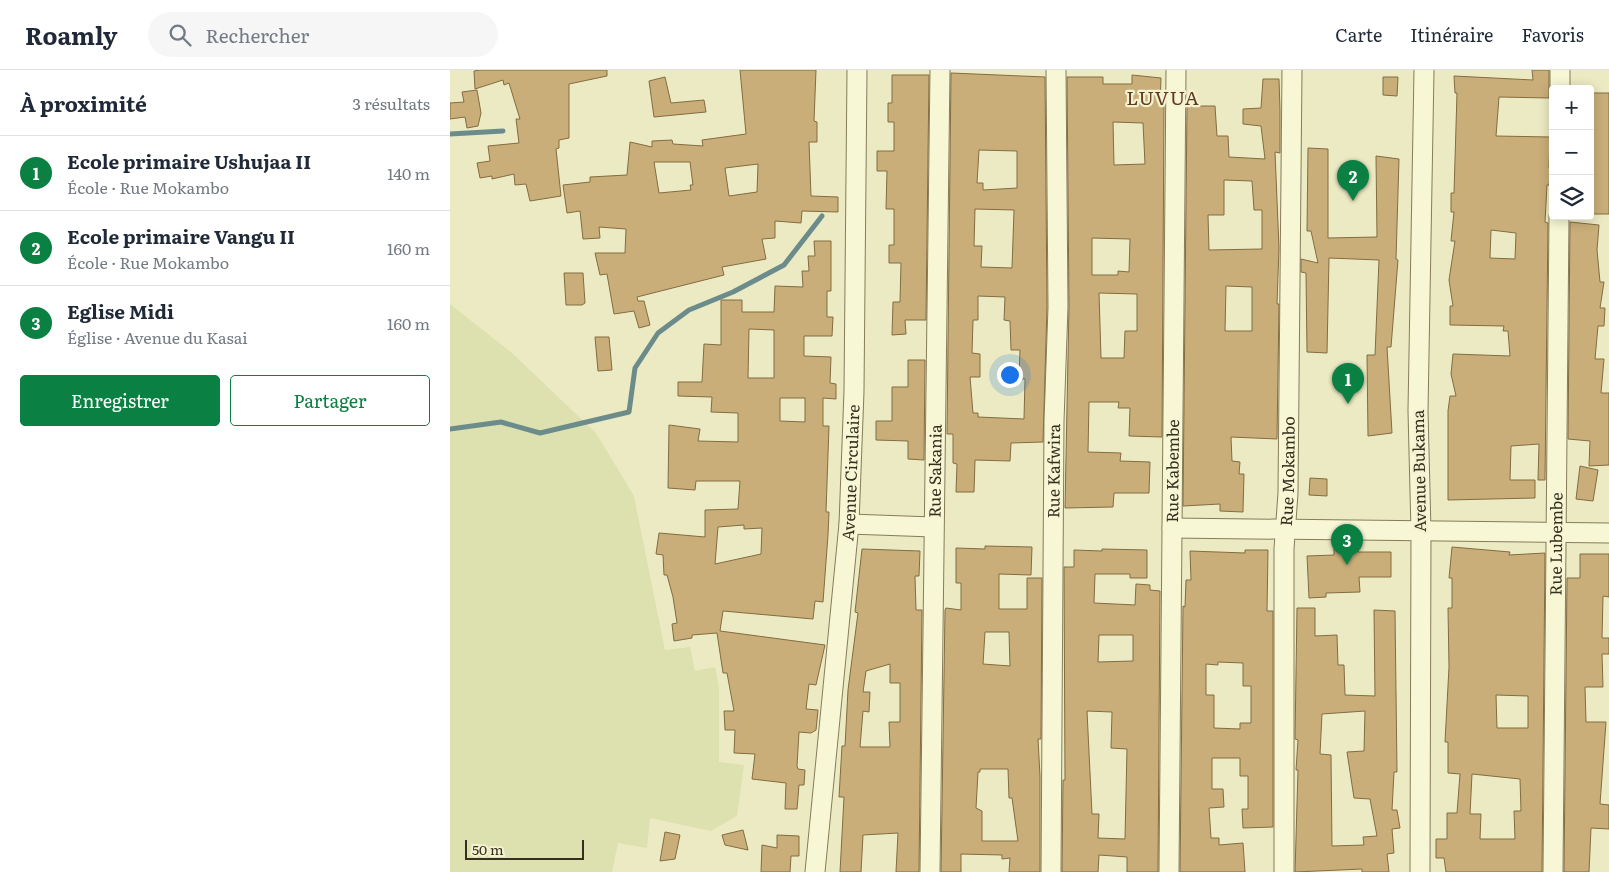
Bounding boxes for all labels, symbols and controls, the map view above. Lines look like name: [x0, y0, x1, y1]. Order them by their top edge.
search box: [148, 12, 498, 57]
text: Roamly: [25, 17, 118, 52]
icon: search: [166, 21, 194, 49]
text: Rechercher: [206, 21, 309, 49]
text: Carte: [1335, 21, 1382, 48]
text: Itinéraire: [1410, 21, 1493, 48]
text: Favoris: [1521, 21, 1584, 48]
district label: LUVUA: [1126, 83, 1200, 111]
map controls: [1549, 85, 1594, 220]
button: +: [1549, 85, 1594, 130]
text: À proximité: [20, 87, 147, 118]
text: 3 résultats: [352, 91, 430, 115]
button: −: [1549, 130, 1594, 175]
text: Ecole primaire Ushujaa II: [67, 147, 311, 175]
pin: 2: [1337, 160, 1369, 201]
text: 1: [33, 161, 39, 185]
text: 140 m: [387, 161, 430, 185]
text: École · Rue Mokambo: [67, 175, 229, 199]
button: layers: [1549, 175, 1594, 220]
text: Ecole primaire Vangu II: [67, 222, 295, 250]
text: 2: [32, 236, 40, 260]
text: 160 m: [387, 236, 430, 260]
text: École · Rue Mokambo: [67, 250, 229, 274]
text: Eglise Midi: [67, 297, 174, 325]
text: 3: [32, 311, 40, 335]
text: 160 m: [387, 311, 430, 335]
text: Église · Avenue du Kasai: [67, 325, 248, 349]
your location: [997, 362, 1023, 388]
pin: 1: [1332, 363, 1364, 404]
button: Enregistrer: [20, 375, 220, 426]
button: Partager: [230, 375, 430, 426]
street label: Avenue Circulaire: [834, 404, 864, 542]
street label: Avenue Bukama: [1405, 409, 1431, 532]
street label: Rue Mokambo: [1273, 416, 1300, 527]
street label: Rue Kabembe: [1159, 419, 1184, 523]
street label: Rue Kafwira: [1040, 423, 1065, 518]
street label: Rue Sakania: [921, 424, 947, 518]
street label: Rue Lubembe: [1543, 492, 1567, 596]
pin: 3: [1331, 524, 1363, 565]
scale bar: [465, 837, 584, 860]
text: 50 m: [472, 839, 504, 859]

